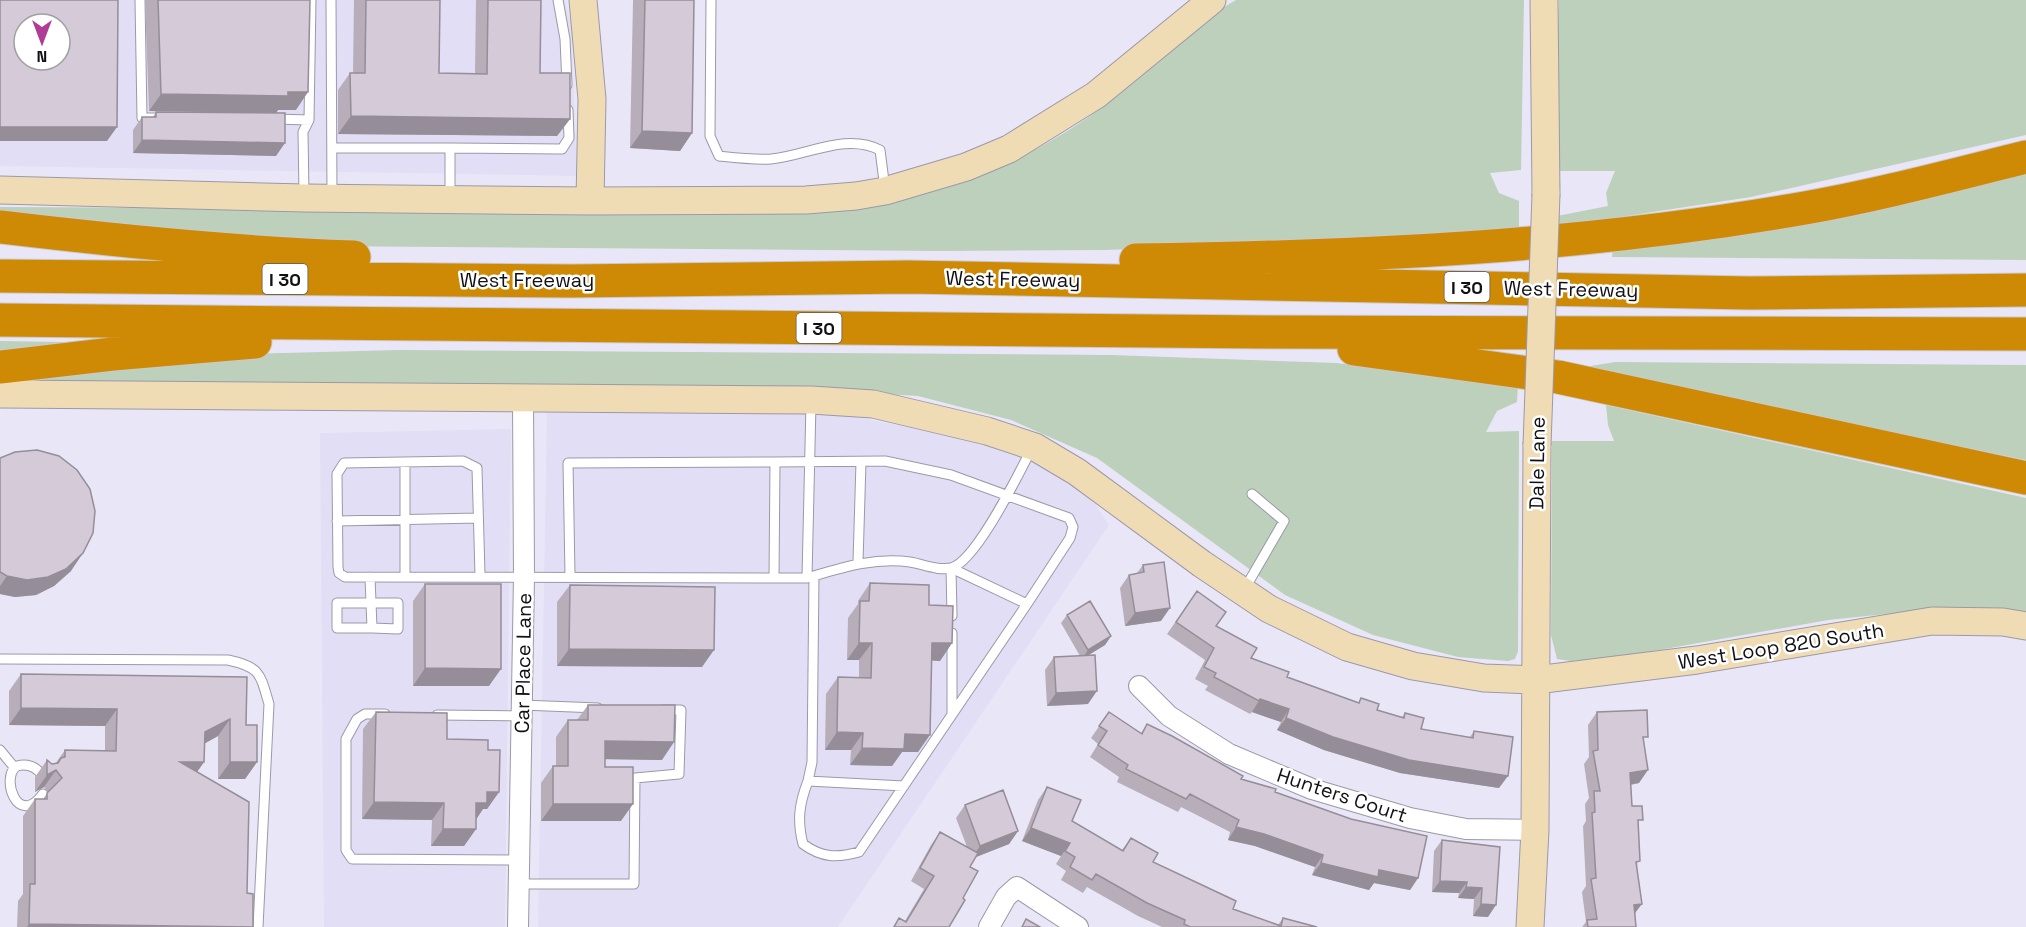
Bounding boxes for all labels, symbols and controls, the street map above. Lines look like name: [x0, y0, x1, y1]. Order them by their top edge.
north arrow: [12, 12, 72, 72]
text: N: [37, 46, 47, 67]
road number: I 30: [262, 264, 308, 294]
street label: West Freeway: [946, 265, 1080, 293]
street label: West Freeway: [460, 267, 594, 293]
road number: I 30: [1444, 272, 1490, 302]
street label: West Freeway: [1504, 275, 1638, 303]
road number: I 30: [796, 313, 842, 343]
street label: Dale Lane: [1523, 416, 1551, 510]
street label: Car Place Lane: [509, 592, 537, 734]
street label: West Loop 820 South: [1676, 617, 1886, 675]
street label: Hunters Court: [1274, 762, 1410, 828]

